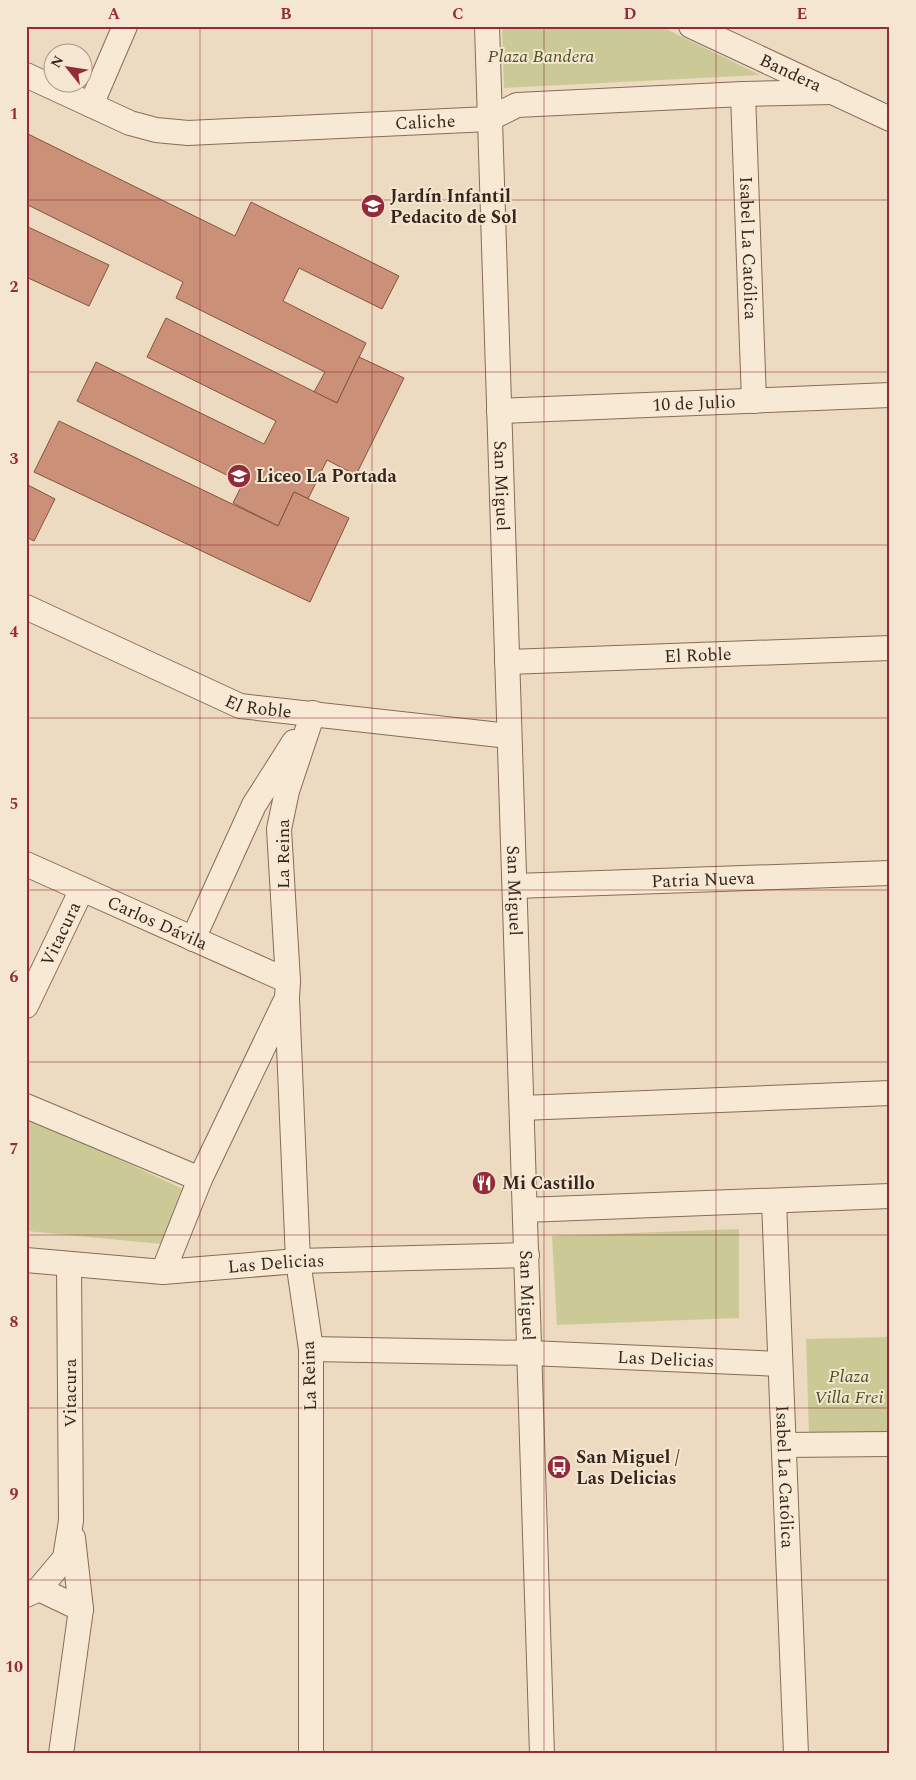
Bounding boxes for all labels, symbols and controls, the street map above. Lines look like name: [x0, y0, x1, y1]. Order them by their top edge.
text: A: [108, 2, 121, 26]
text: B: [280, 2, 292, 26]
text: C: [452, 2, 464, 26]
text: D: [624, 2, 637, 26]
text: E: [797, 2, 807, 26]
north arrow: [42, 42, 92, 92]
park label: Plaza Bandera: [487, 43, 595, 70]
street label: Bandera: [755, 47, 826, 99]
text: N: [45, 52, 69, 72]
text: 1: [10, 102, 18, 126]
street label: Caliche: [394, 108, 456, 137]
street label: Isabel La Católica: [732, 176, 764, 320]
place label: Jardín Infantil Pedacito de Sol: [390, 183, 517, 231]
school or university icon: Jardín Infantil Pedacito de Sol: [360, 193, 386, 219]
text: 2: [10, 275, 19, 299]
street label: 10 de Julio: [652, 388, 736, 419]
street label: San Miguel: [486, 440, 516, 531]
text: 3: [10, 447, 19, 471]
school or university icon: Liceo La Portada: [226, 463, 252, 489]
place label: Liceo La Portada: [256, 463, 397, 490]
text: 4: [10, 620, 19, 644]
street label: El Roble: [664, 641, 732, 670]
street label: El Roble: [220, 688, 293, 726]
text: 5: [10, 792, 18, 816]
street label: La Reina: [270, 819, 297, 889]
street label: San Miguel: [499, 845, 529, 936]
street label: Patria Nueva: [651, 865, 755, 895]
street label: Carlos Dávila: [103, 889, 212, 957]
street label: Vitacura: [34, 897, 88, 971]
text: 6: [10, 965, 19, 989]
text: 7: [10, 1137, 19, 1161]
restaurant icon: Mi Castillo: [471, 1170, 497, 1196]
place label: Mi Castillo: [502, 1170, 595, 1197]
street label: Las Delicias: [227, 1247, 325, 1281]
street label: San Miguel: [512, 1250, 542, 1341]
text: 8: [10, 1310, 19, 1334]
street label: La Reina: [295, 1340, 324, 1411]
street label: Las Delicias: [617, 1344, 715, 1375]
street label: Vitacura: [57, 1358, 84, 1427]
park label: Plaza Villa Frei: [814, 1363, 884, 1411]
street label: Isabel La Católica: [768, 1405, 801, 1549]
place label: San Miguel / Las Delicias: [576, 1444, 680, 1492]
bus stop icon: San Miguel / Las Delicias: [546, 1454, 572, 1480]
text: 9: [10, 1482, 19, 1506]
text: 10: [5, 1655, 23, 1679]

